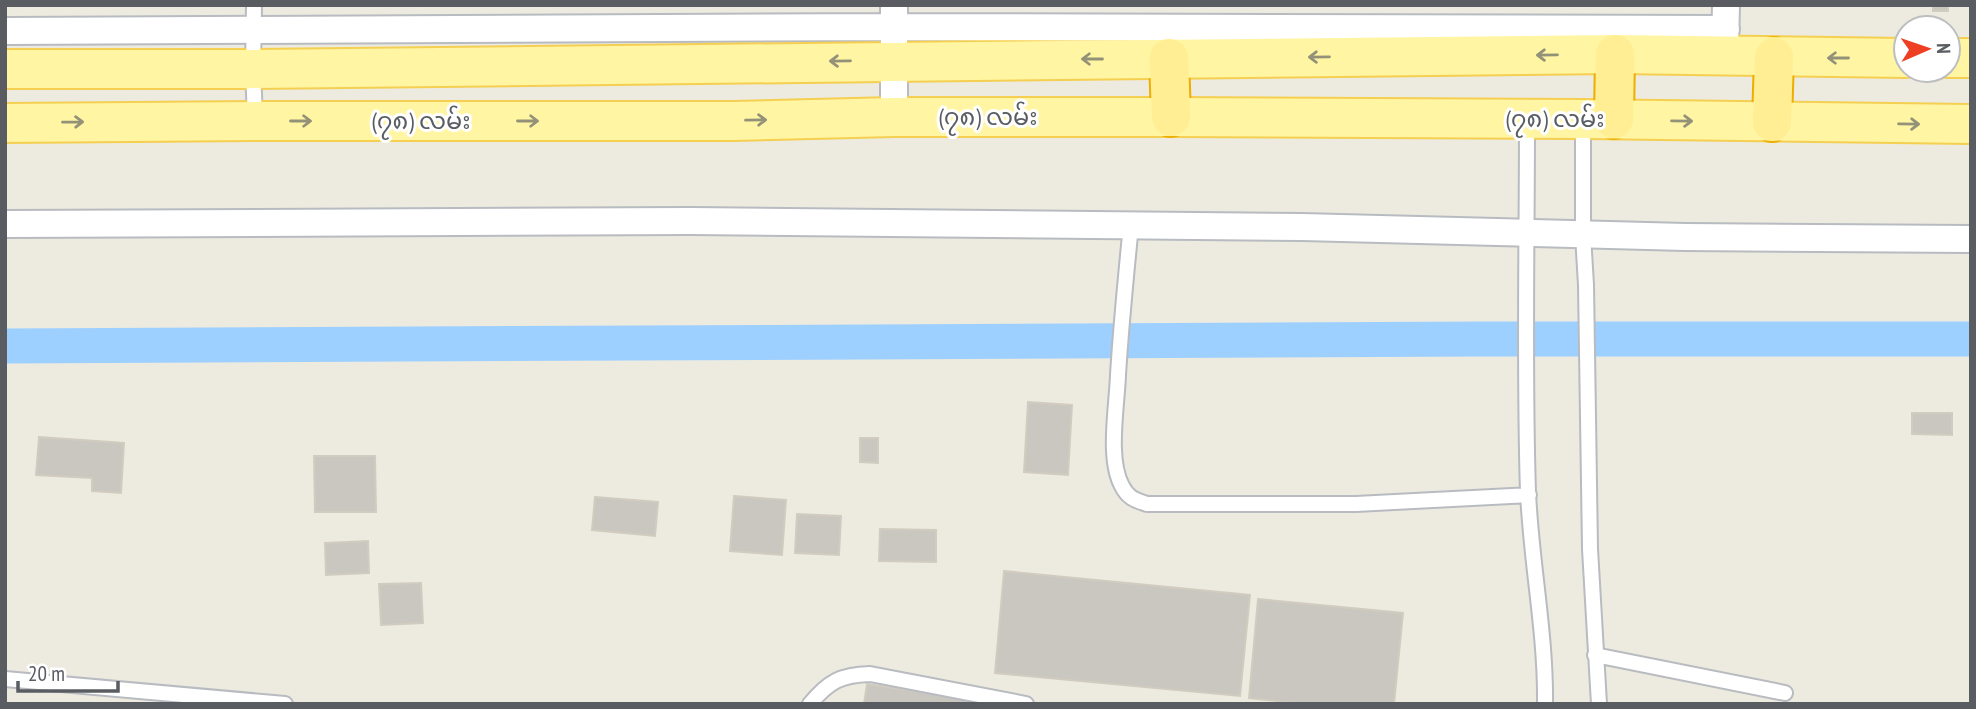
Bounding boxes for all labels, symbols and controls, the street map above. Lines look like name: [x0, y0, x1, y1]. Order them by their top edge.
north arrow: [1892, 14, 1962, 84]
text: N: [1932, 43, 1956, 54]
one-way arrow: [1535, 48, 1558, 62]
one-way arrow: [1308, 50, 1331, 64]
one-way arrow: [1827, 51, 1850, 65]
one-way arrow: [1080, 52, 1103, 66]
one-way arrow: [828, 54, 851, 68]
street label: (၇၈) လမ်း: [939, 101, 1037, 136]
street label: (၇၈) လမ်း: [1506, 103, 1604, 138]
street label: (၇၈) လမ်း: [372, 105, 470, 140]
one-way arrow: [744, 113, 767, 127]
one-way arrow: [289, 114, 312, 128]
one-way arrow: [517, 114, 540, 128]
one-way arrow: [1670, 114, 1693, 127]
one-way arrow: [62, 116, 85, 129]
one-way arrow: [1898, 117, 1921, 130]
scale bar: [18, 650, 117, 694]
text: 20 m: [28, 660, 65, 687]

